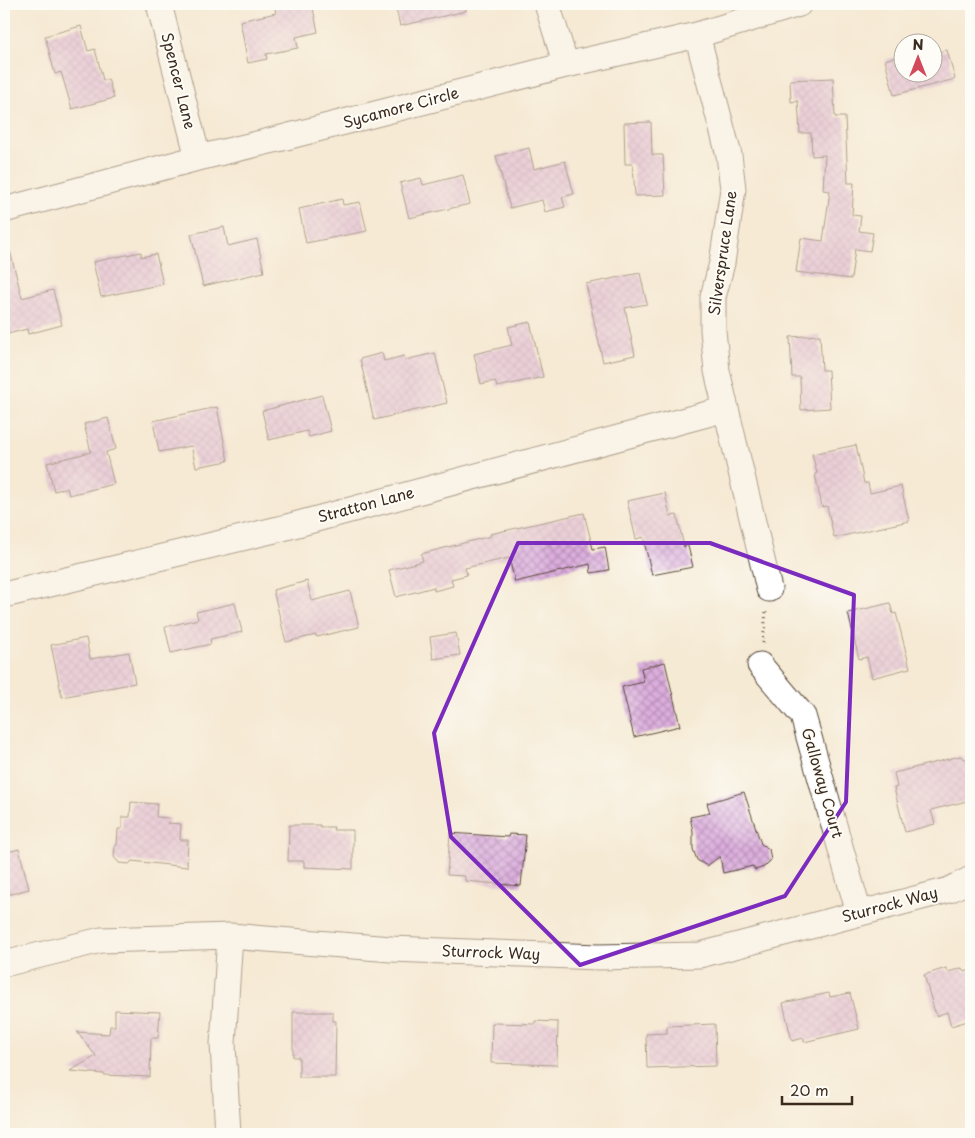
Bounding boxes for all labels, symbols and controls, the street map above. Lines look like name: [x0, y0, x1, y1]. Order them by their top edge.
street label: Spencer Lane: [156, 30, 203, 131]
north arrow: [892, 32, 942, 82]
text: N: [912, 34, 924, 55]
street label: Sycamore Circle: [340, 80, 461, 133]
street label: Silverspruce Lane: [701, 189, 742, 317]
street label: Stratton Lane: [315, 480, 416, 527]
street label: Galloway Court: [797, 725, 850, 840]
street label: Sturrock Way: [839, 880, 940, 927]
street label: Sturrock Way: [441, 938, 541, 965]
scale bar: [782, 1073, 852, 1105]
text: 20 m: [790, 1078, 829, 1101]

